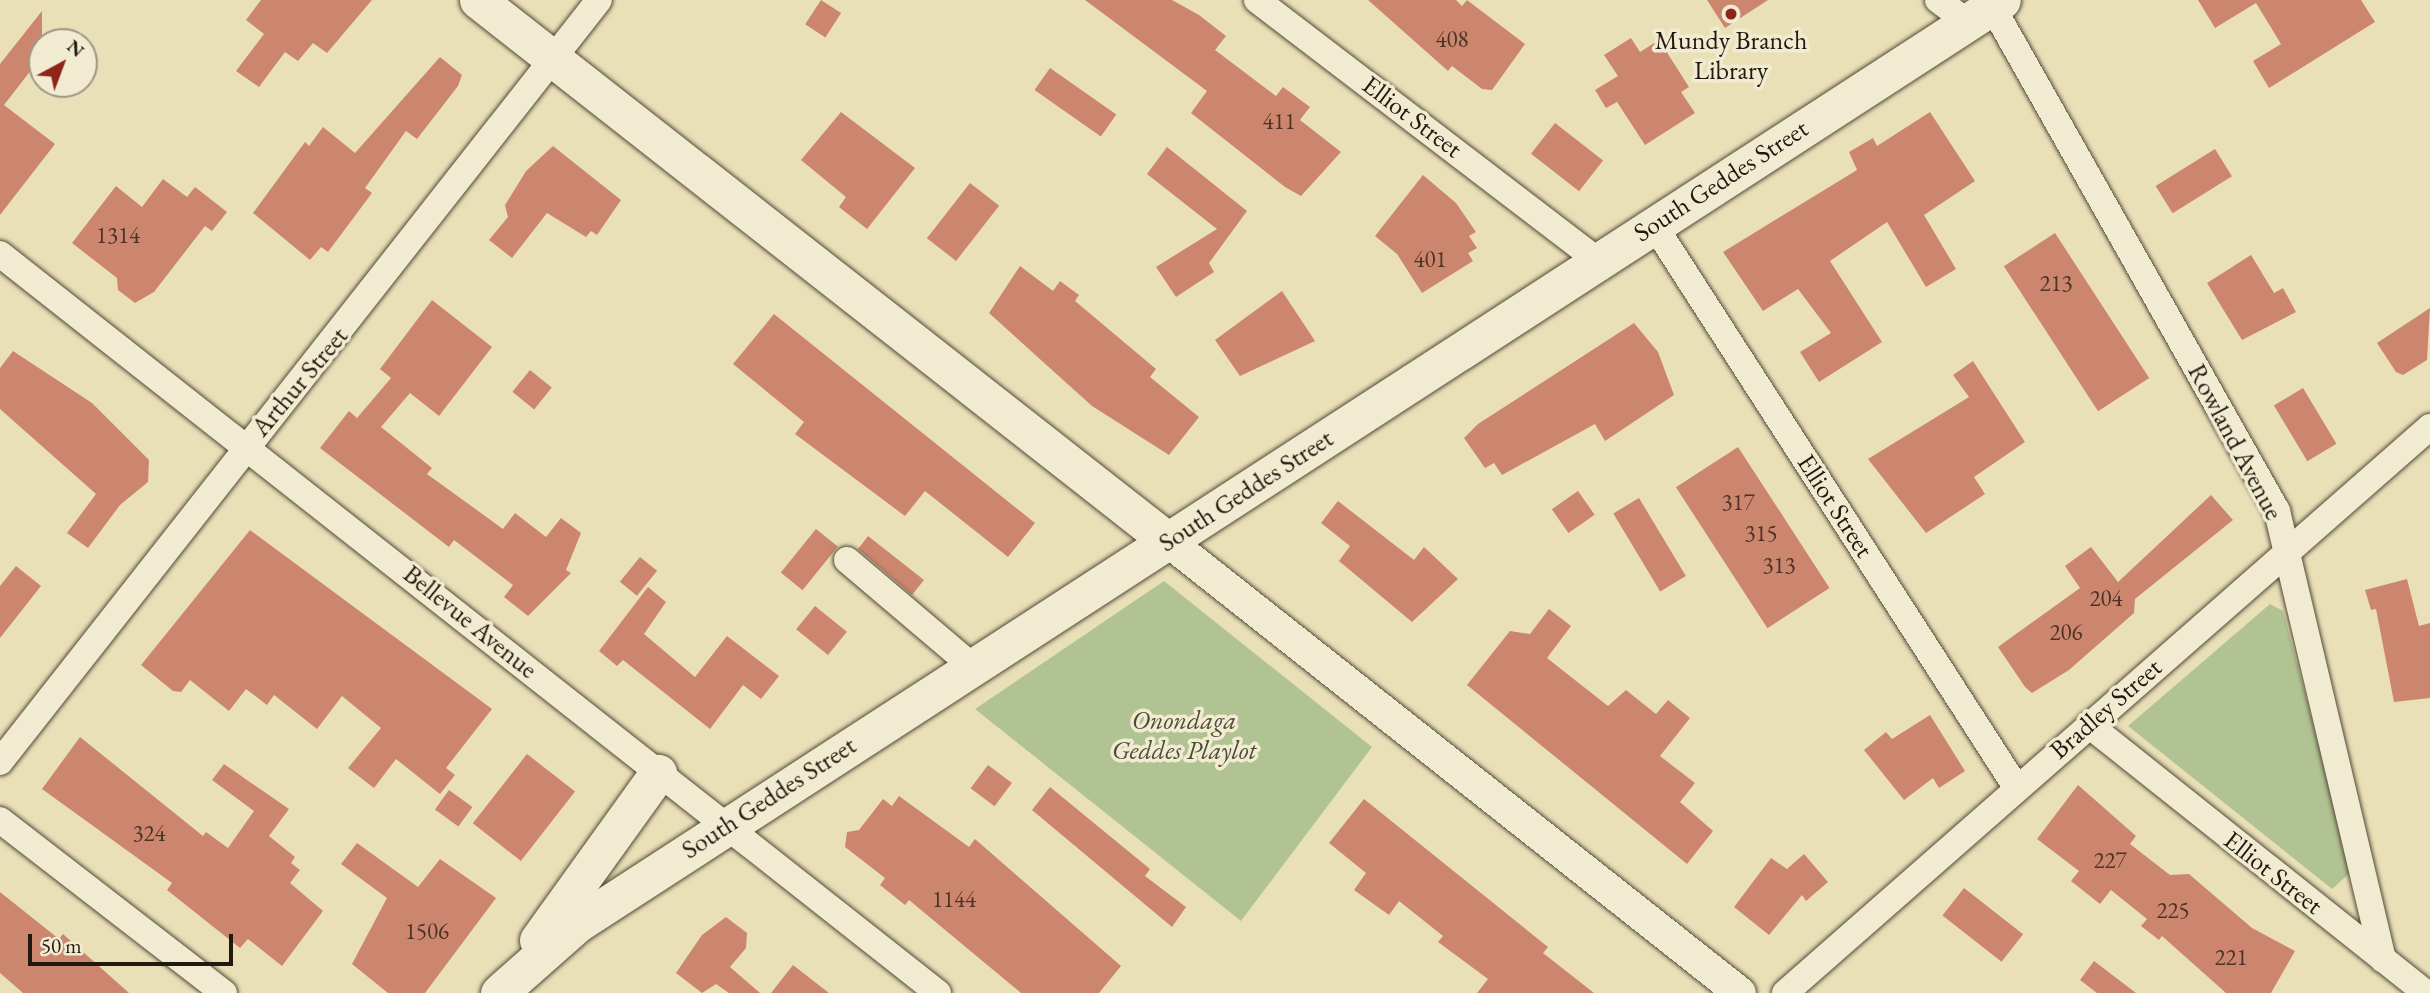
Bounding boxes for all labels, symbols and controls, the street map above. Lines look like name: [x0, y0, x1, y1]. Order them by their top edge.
marker: Mundy Branch Library: [1723, 6, 1739, 22]
house number: 408: [1435, 25, 1469, 53]
place label: Mundy Branch Library: [1655, 25, 1807, 86]
north arrow: [28, 28, 98, 98]
text: N: [62, 34, 90, 63]
street label: Elliot Street: [1356, 69, 1468, 165]
house number: 411: [1262, 107, 1296, 135]
street label: South Geddes Street: [1628, 113, 1814, 249]
house number: 1314: [96, 221, 140, 249]
house number: 401: [1413, 245, 1447, 273]
house number: 213: [2039, 269, 2073, 297]
street label: Arthur Street: [245, 321, 355, 443]
street label: Rowland Avenue: [2181, 359, 2289, 525]
street label: South Geddes Street: [1153, 423, 1339, 559]
street label: Elliot Street: [1790, 448, 1880, 564]
house number: 317: [1721, 488, 1755, 516]
house number: 315: [1744, 519, 1778, 547]
house number: 313: [1762, 551, 1796, 579]
street label: Bellevue Avenue: [397, 559, 543, 685]
house number: 204: [2089, 584, 2123, 612]
house number: 206: [2049, 618, 2083, 646]
street label: Bradley Street: [2044, 652, 2168, 766]
park label: Onondaga Geddes Playlot: [1112, 705, 1256, 766]
street label: South Geddes Street: [676, 730, 862, 866]
house number: 324: [132, 819, 166, 847]
street label: Elliot Street: [2217, 825, 2329, 921]
house number: 227: [2093, 846, 2127, 874]
house number: 1144: [932, 885, 976, 913]
house number: 225: [2156, 896, 2190, 924]
house number: 1506: [405, 917, 449, 945]
scale bar: [32, 920, 236, 964]
text: 50 m: [41, 932, 82, 959]
house number: 221: [2214, 943, 2248, 971]

